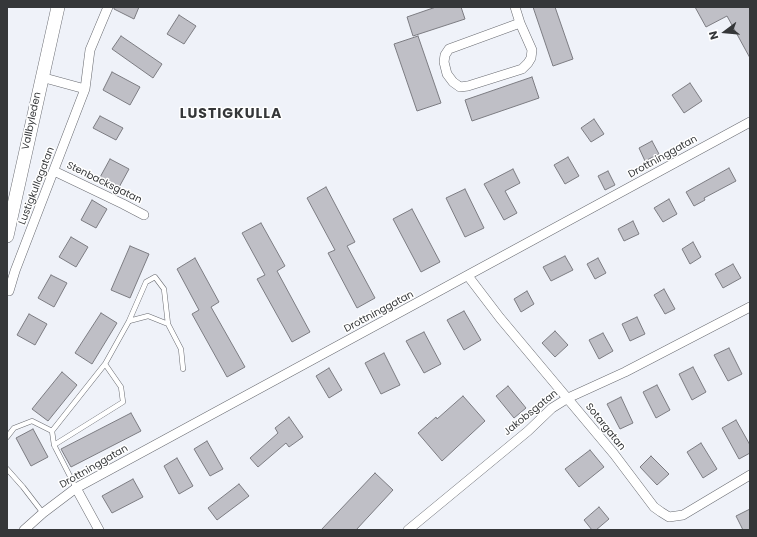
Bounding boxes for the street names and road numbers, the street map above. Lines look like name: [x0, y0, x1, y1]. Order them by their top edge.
street label: Vallbyleden: [20, 91, 44, 151]
street label: Drottninggatan: [626, 133, 700, 181]
street label: Lustigkullagatan: [17, 145, 57, 227]
street label: Stenbacksgatan: [64, 160, 144, 206]
street label: Drottninggatan: [342, 289, 416, 335]
street label: Jakobsgatan: [502, 388, 560, 438]
street label: Sotargatan: [582, 401, 628, 453]
street label: Drottninggatan: [58, 443, 130, 491]

